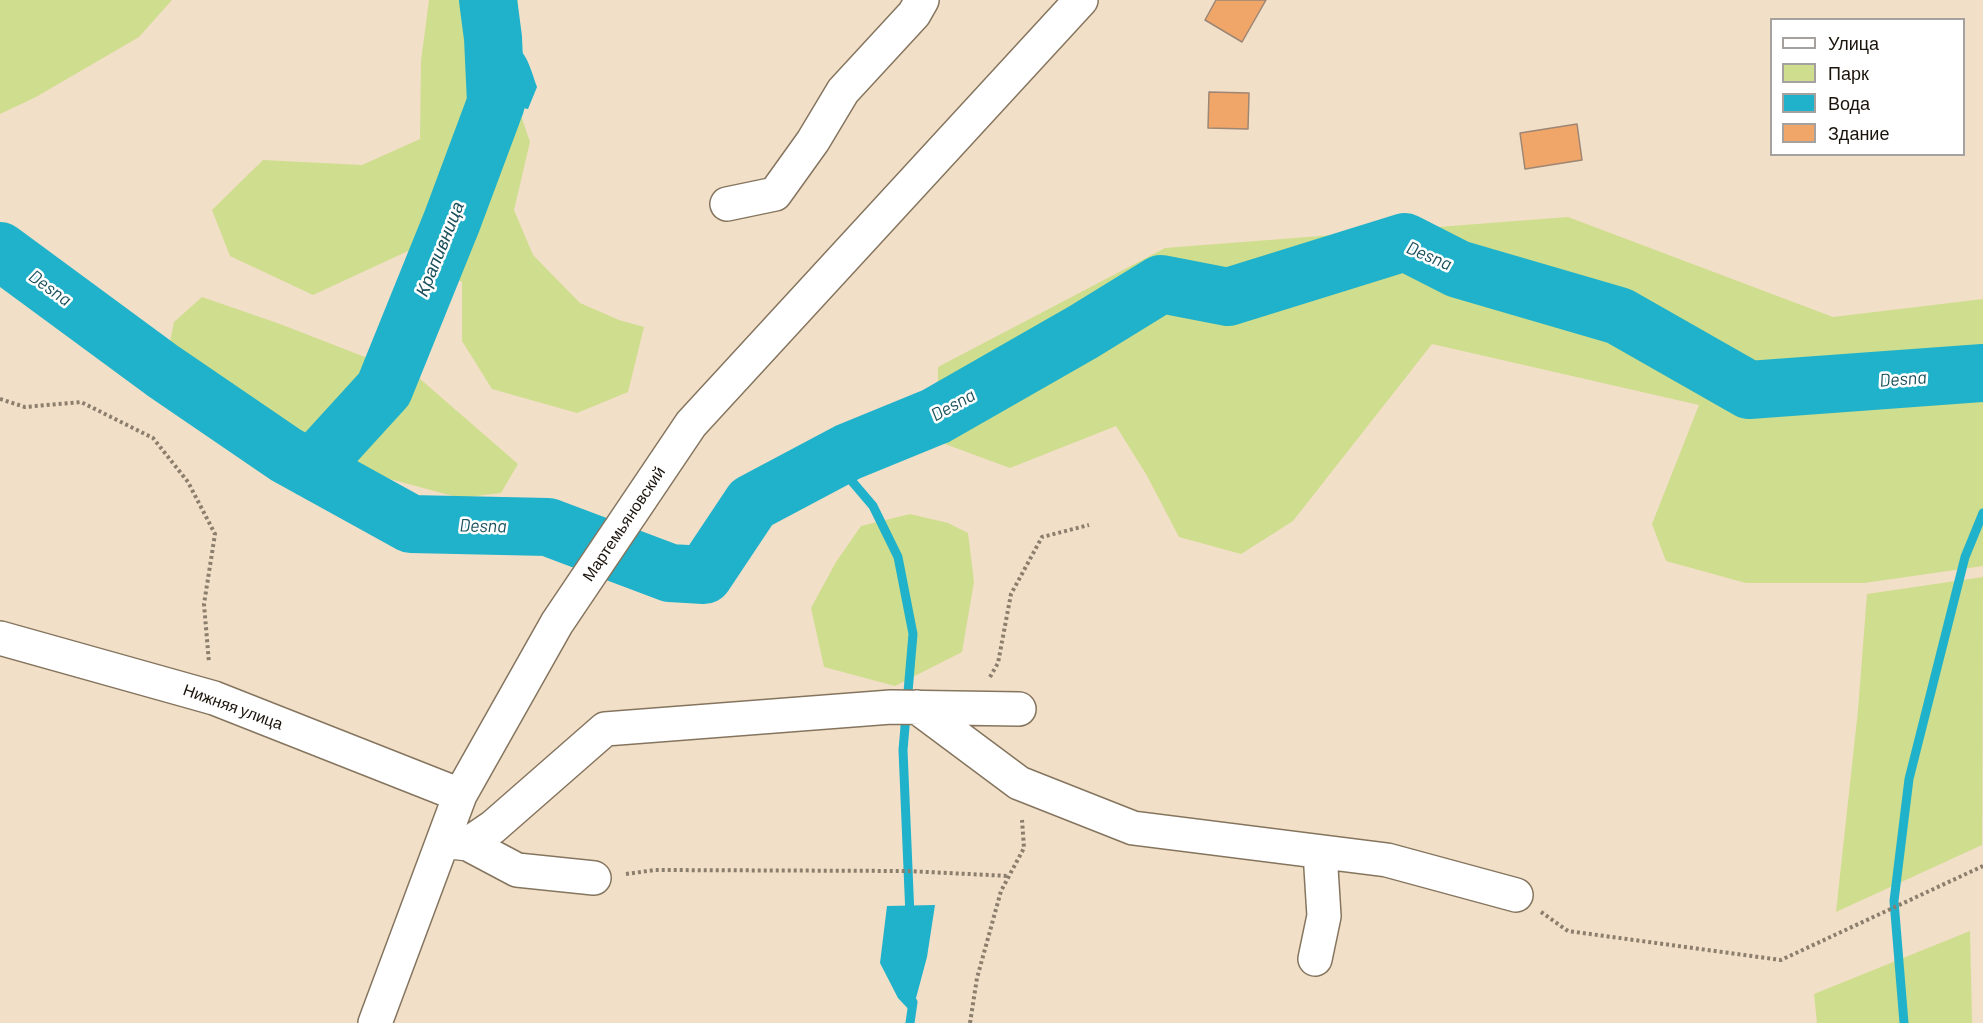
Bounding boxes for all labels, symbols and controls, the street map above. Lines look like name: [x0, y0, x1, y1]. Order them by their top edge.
legend: [1770, 18, 1965, 156]
text: Улица: [1828, 32, 1879, 54]
text: Парк: [1828, 62, 1869, 84]
text: Вода: [1828, 92, 1870, 114]
text: Здание: [1828, 122, 1889, 144]
water label: Крапивница: [411, 199, 469, 299]
water label: Desna: [1403, 237, 1455, 275]
water label: Desna: [25, 265, 75, 311]
water label: Desna: [1879, 367, 1927, 391]
water label: Desna: [927, 384, 979, 426]
street label: Мартемьяновский: [579, 463, 669, 585]
water label: Desna: [459, 515, 507, 537]
street label: Нижняя улица: [181, 680, 285, 734]

